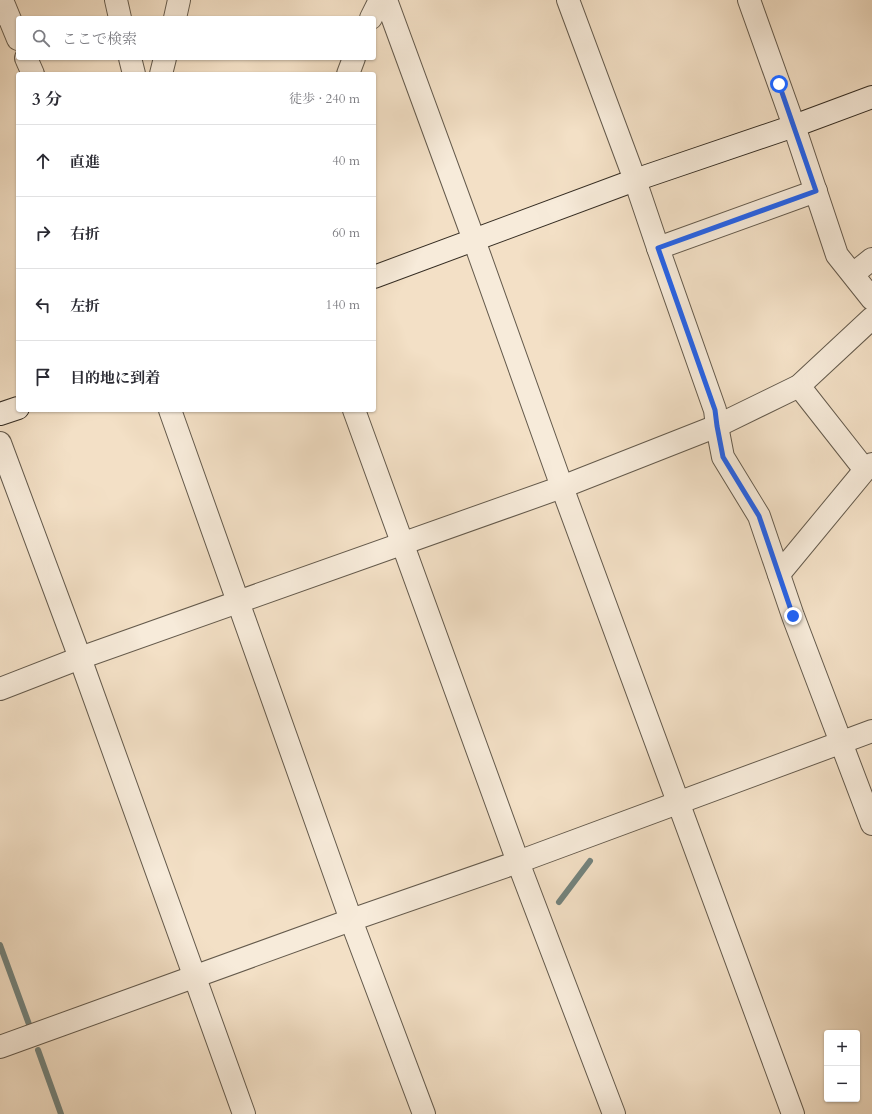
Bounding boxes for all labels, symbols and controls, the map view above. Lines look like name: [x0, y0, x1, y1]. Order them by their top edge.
search box: [16, 16, 376, 60]
icon: search: [30, 27, 52, 49]
text: ここで検索: [62, 29, 137, 49]
route start: [770, 75, 788, 93]
text: 3 分: [32, 88, 62, 111]
text: 徒歩 · 240 m: [289, 90, 360, 108]
icon: ahead: [32, 150, 54, 172]
text: 直進: [70, 152, 100, 172]
text: 40 m: [332, 152, 360, 170]
icon: right: [32, 222, 54, 244]
text: 右折: [70, 224, 100, 244]
text: 60 m: [332, 224, 360, 242]
icon: left: [32, 294, 54, 316]
text: 左折: [70, 296, 100, 316]
text: 140 m: [326, 296, 360, 314]
icon: arrive: [32, 366, 54, 388]
text: 目的地に到着: [70, 368, 160, 388]
route end: [784, 607, 802, 625]
map controls: [824, 1030, 860, 1102]
button: +: [824, 1030, 860, 1066]
button: −: [824, 1066, 860, 1102]

